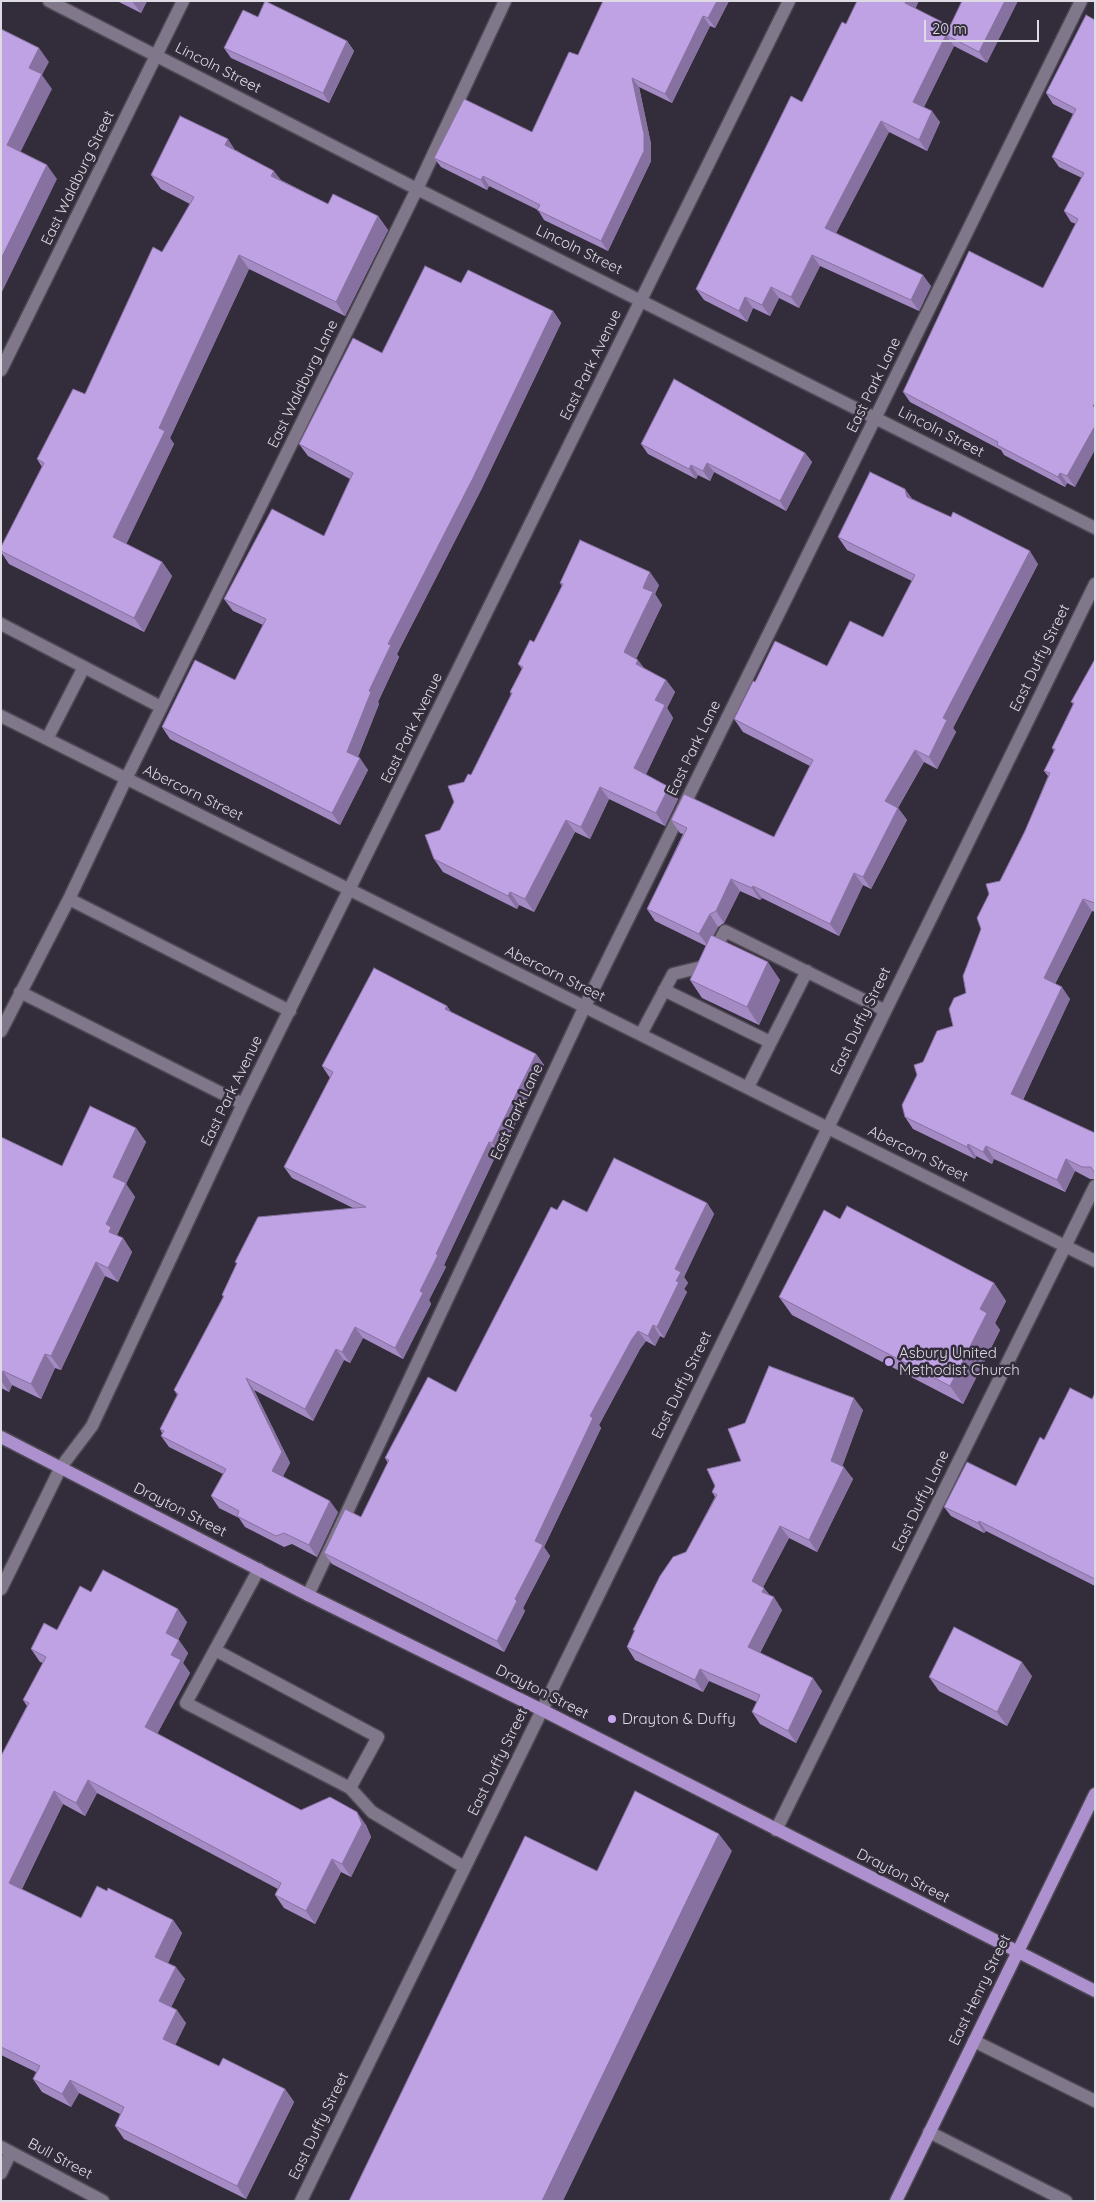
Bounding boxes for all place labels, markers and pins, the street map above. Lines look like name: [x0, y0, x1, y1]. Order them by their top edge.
place label: Asbury United Methodist Church: [899, 1344, 1020, 1379]
marker: Asbury United Methodist Church: [883, 1356, 895, 1368]
place label: Drayton & Duffy: [622, 1710, 736, 1728]
marker: Drayton & Duffy: [606, 1713, 618, 1725]

